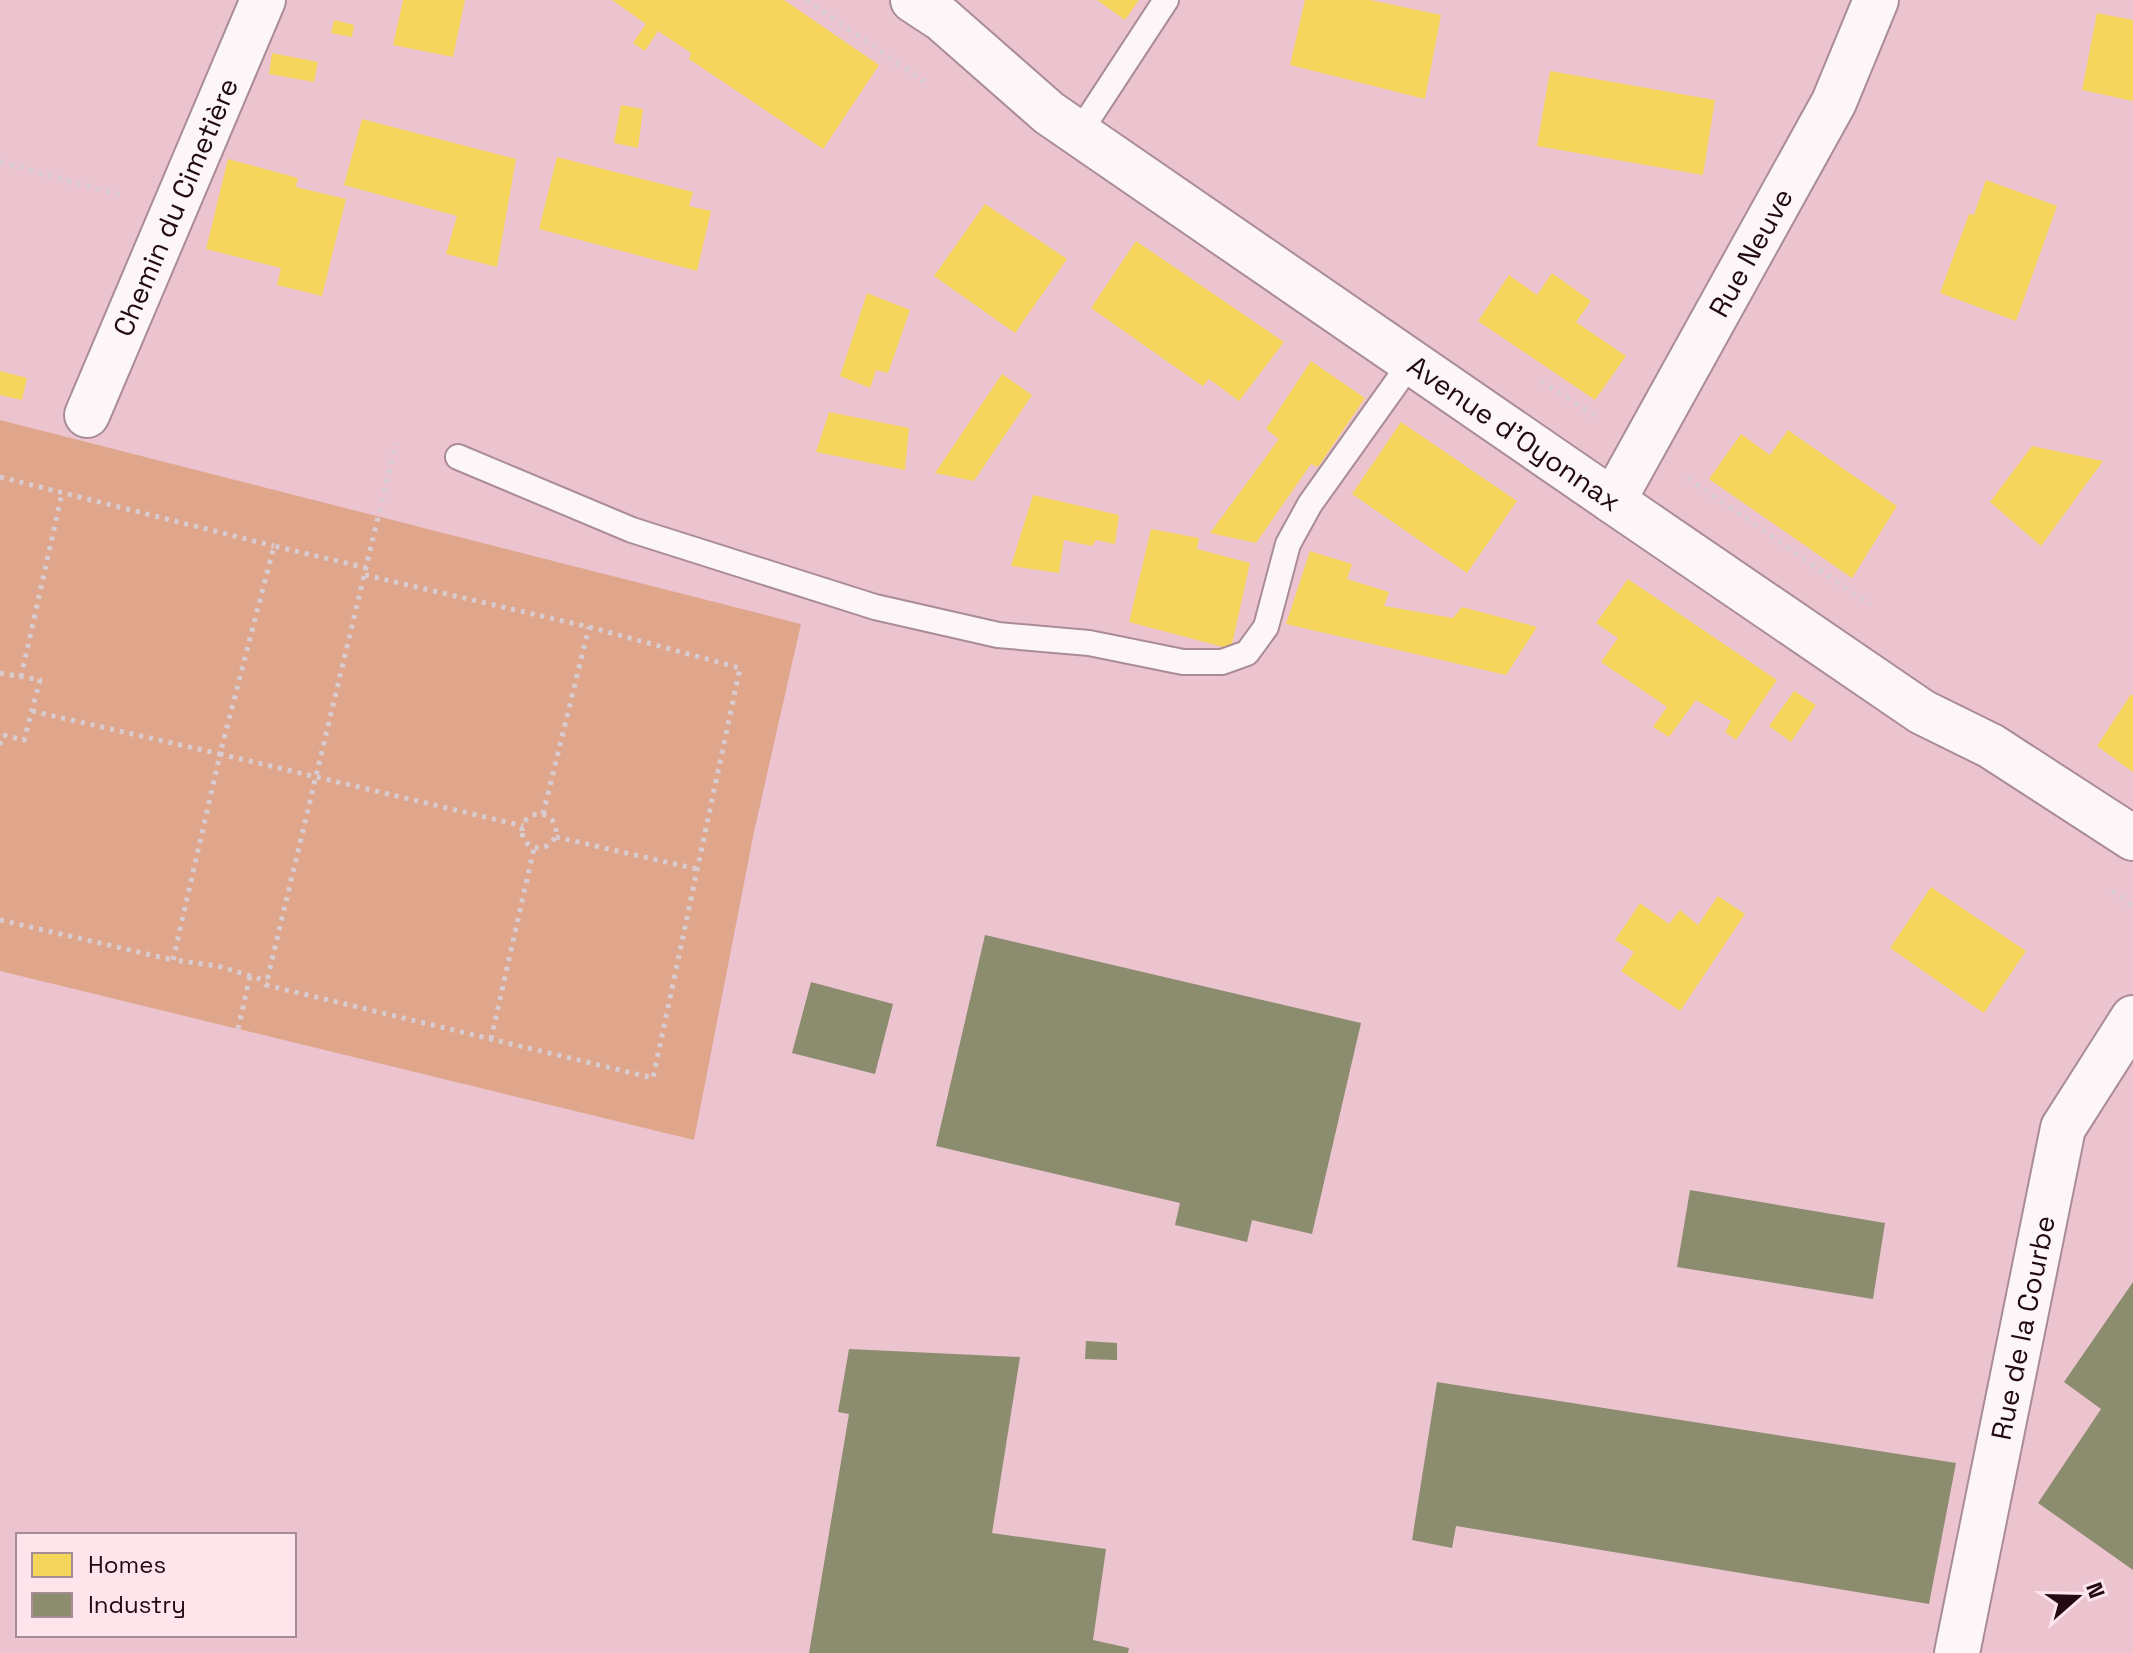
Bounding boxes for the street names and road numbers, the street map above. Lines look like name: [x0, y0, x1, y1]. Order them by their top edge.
street label: Chemin du Cimetière: [105, 72, 246, 342]
street label: Rue Neuve: [1700, 182, 1801, 323]
street label: Avenue d'Oyonnax: [1401, 347, 1628, 519]
street label: Rue de la Courbe: [1982, 1212, 2063, 1443]

